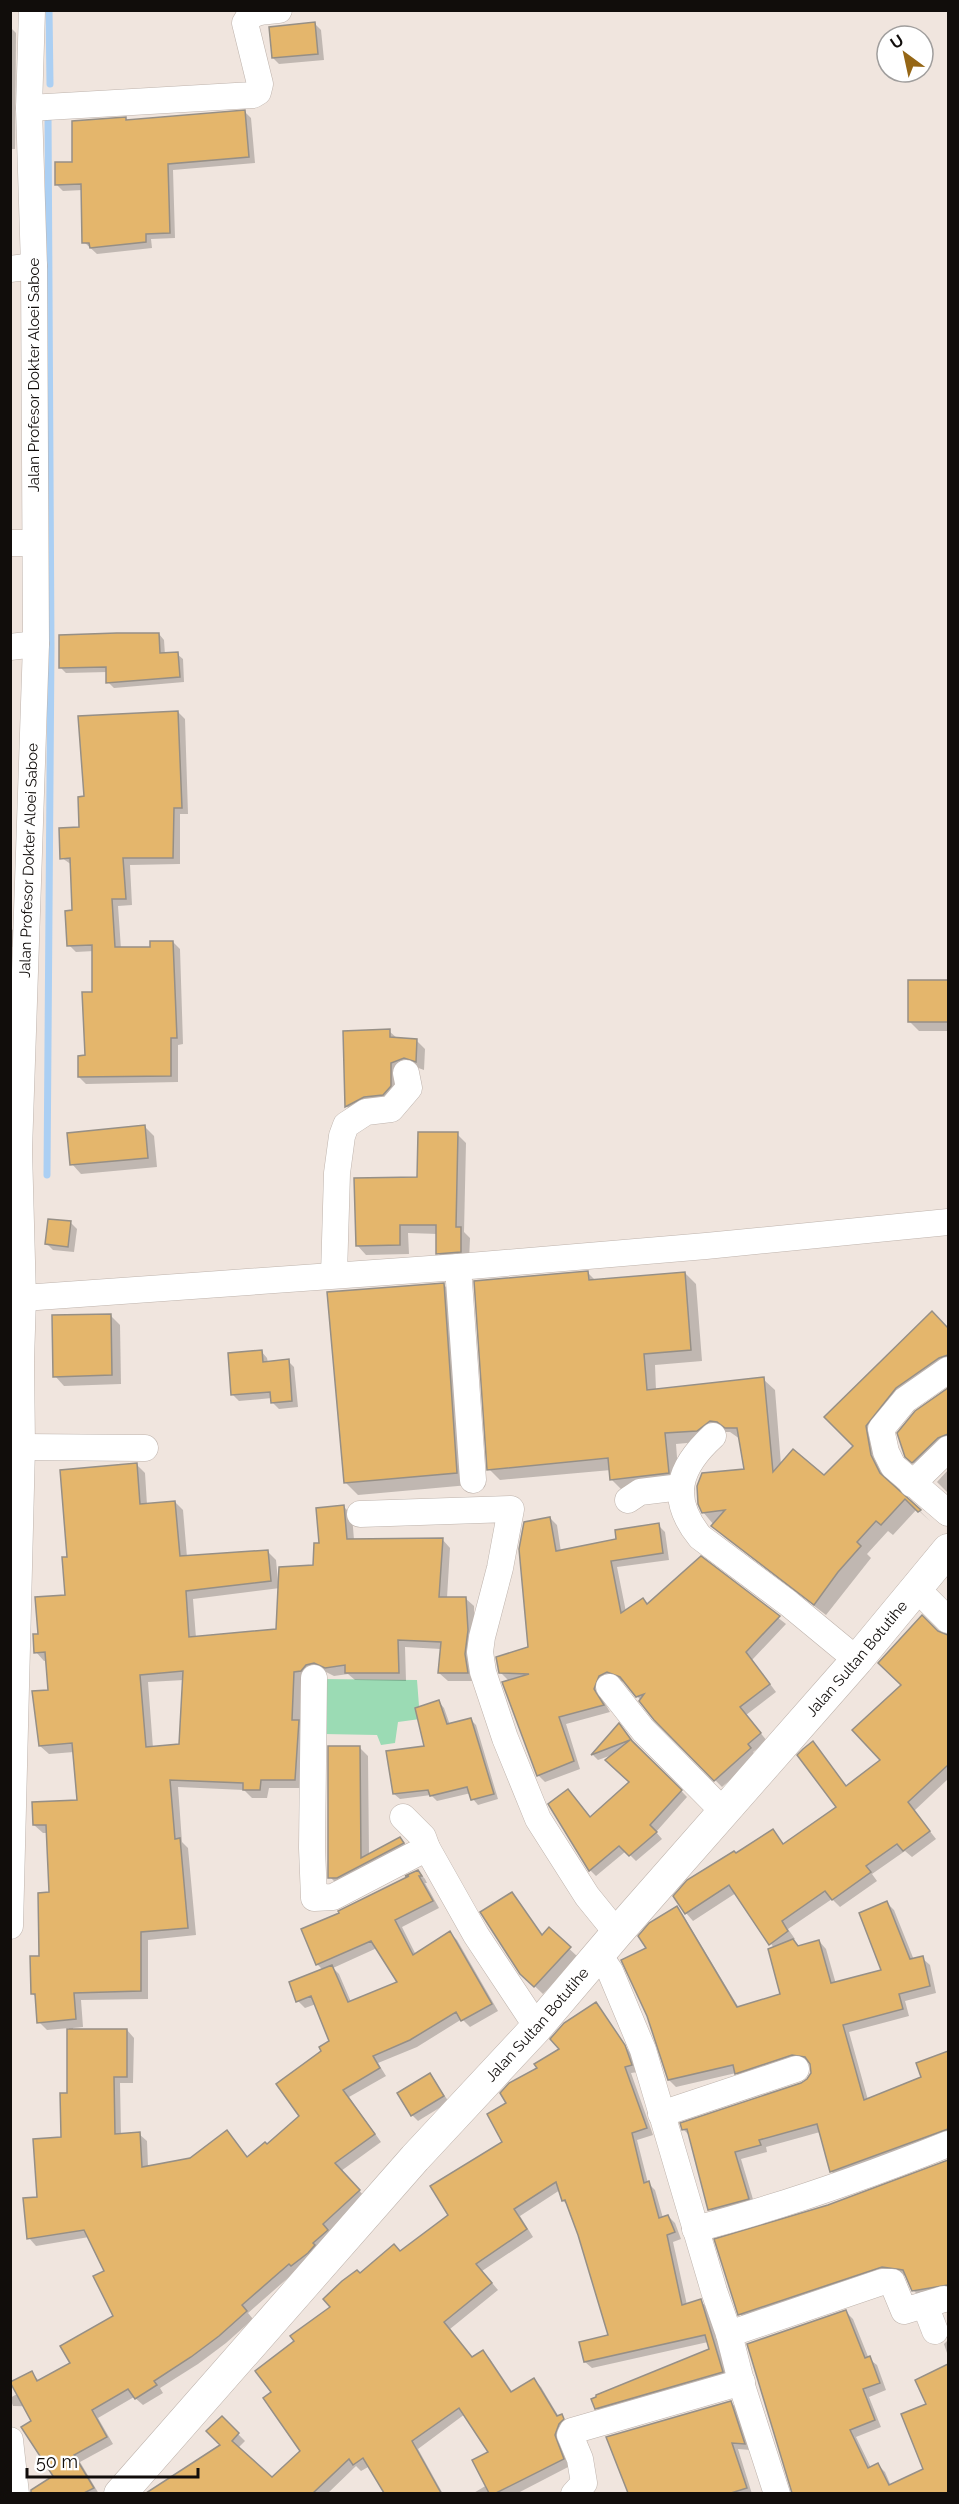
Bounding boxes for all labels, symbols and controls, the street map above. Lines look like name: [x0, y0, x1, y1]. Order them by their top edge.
north arrow: [875, 24, 935, 84]
text: U: [887, 31, 907, 53]
street label: Jalan Profesor Dokter Aloei Saboe: [25, 258, 43, 492]
street label: Jalan Profesor Dokter Aloei Saboe: [16, 743, 42, 978]
street label: Jalan Sultan Botutihe: [802, 1597, 911, 1720]
street label: Jalan Sultan Botutihe: [482, 1964, 593, 2085]
scale bar: [27, 2441, 198, 2479]
text: 50 m: [36, 2451, 78, 2472]

